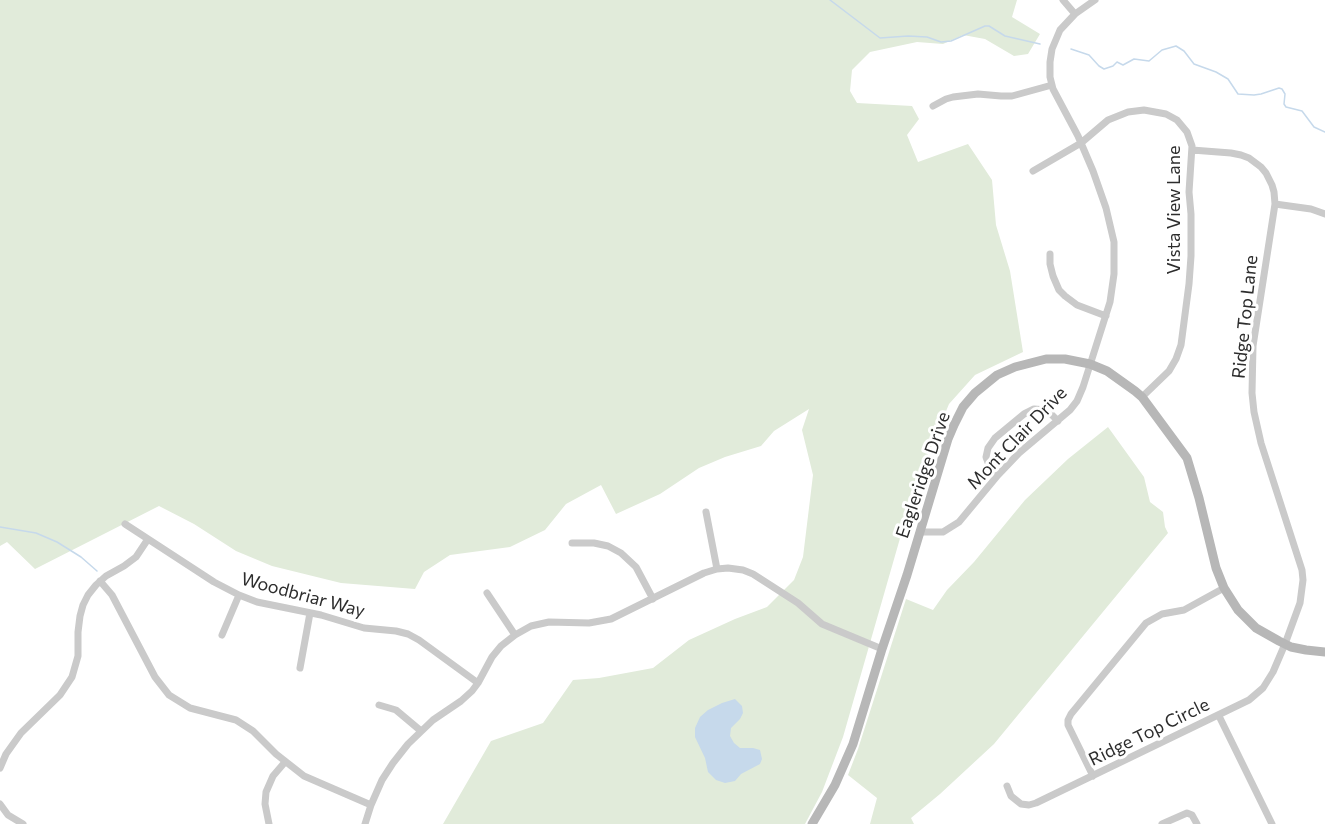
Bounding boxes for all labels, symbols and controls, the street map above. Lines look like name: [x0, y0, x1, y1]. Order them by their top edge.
street label: Vista View Lane: [1163, 146, 1185, 274]
street label: Ridge Top Lane: [1228, 254, 1262, 380]
street label: Mont Clair Drive: [963, 382, 1071, 494]
street label: Eagleridge Drive: [891, 409, 955, 541]
street label: Woodbriar Way: [239, 568, 367, 622]
street label: Ridge Top Circle: [1085, 693, 1213, 771]

